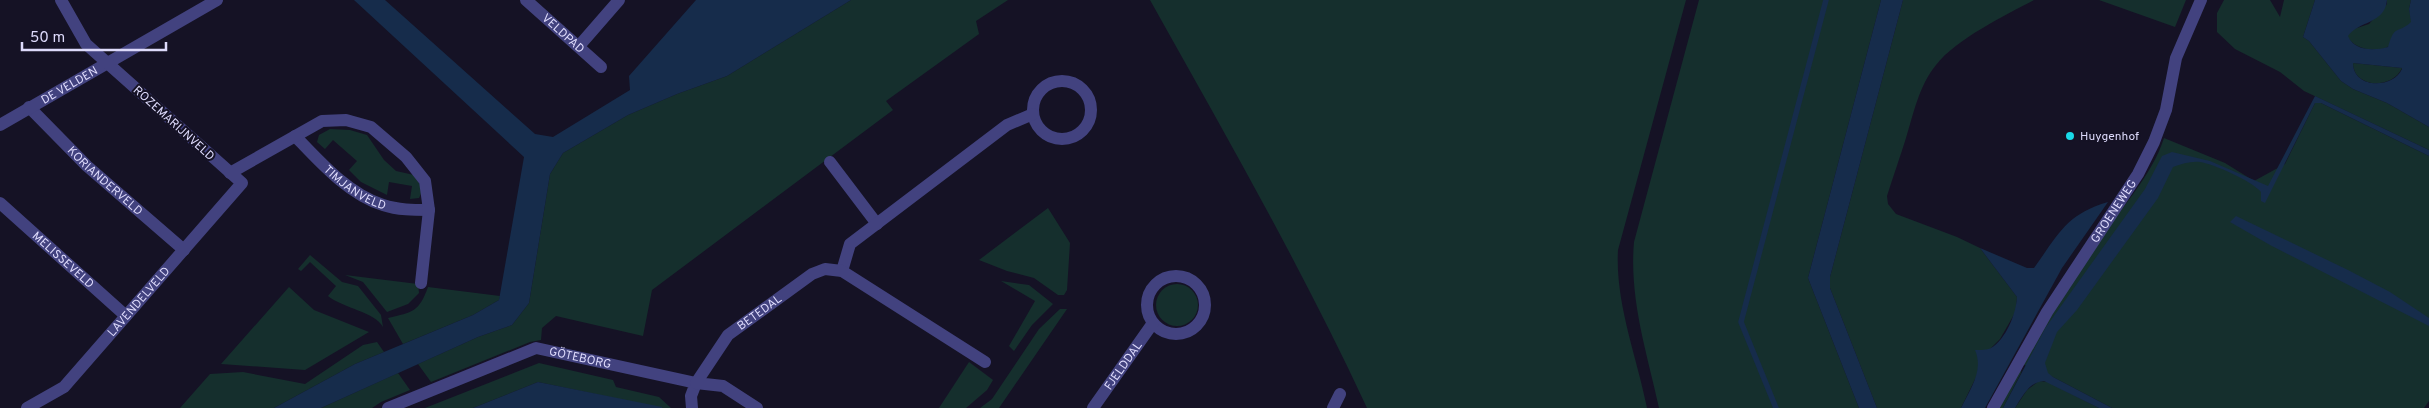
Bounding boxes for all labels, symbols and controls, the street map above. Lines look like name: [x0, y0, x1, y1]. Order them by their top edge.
street label: VELDPAD: [538, 11, 587, 57]
scale bar: [22, 20, 166, 52]
text: 50 m: [30, 29, 65, 48]
street label: DE VELDEN: [39, 63, 101, 109]
street label: ROZEMARIJNVELD: [129, 83, 218, 165]
place label: Huygenhof: [2080, 129, 2139, 145]
marker: Huygenhof: [2064, 130, 2076, 142]
street label: KORIANDERVELD: [63, 143, 146, 220]
street label: TIMJANVELD: [320, 162, 388, 214]
street label: GROENEWEG: [2088, 177, 2141, 246]
street label: MELISSEVELD: [28, 229, 97, 292]
street label: LAVENDELVELD: [104, 264, 174, 340]
street label: BETEDAL: [734, 291, 786, 335]
street label: FJELDDAL: [1101, 338, 1147, 393]
street label: GÖTEBORG: [547, 344, 613, 373]

